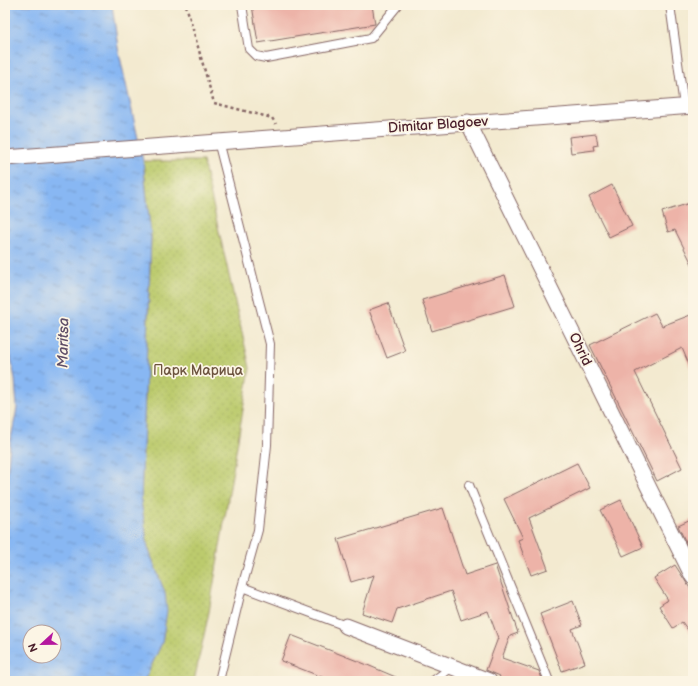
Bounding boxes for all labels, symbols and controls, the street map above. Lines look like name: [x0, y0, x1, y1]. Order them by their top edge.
street label: Dimitar Blagoev: [387, 112, 489, 136]
water label: Maritsa: [54, 318, 73, 368]
street label: Ohrid: [565, 330, 596, 369]
park label: Парк Марица: [153, 362, 244, 379]
north arrow: [22, 624, 62, 664]
text: N: [26, 641, 41, 654]

